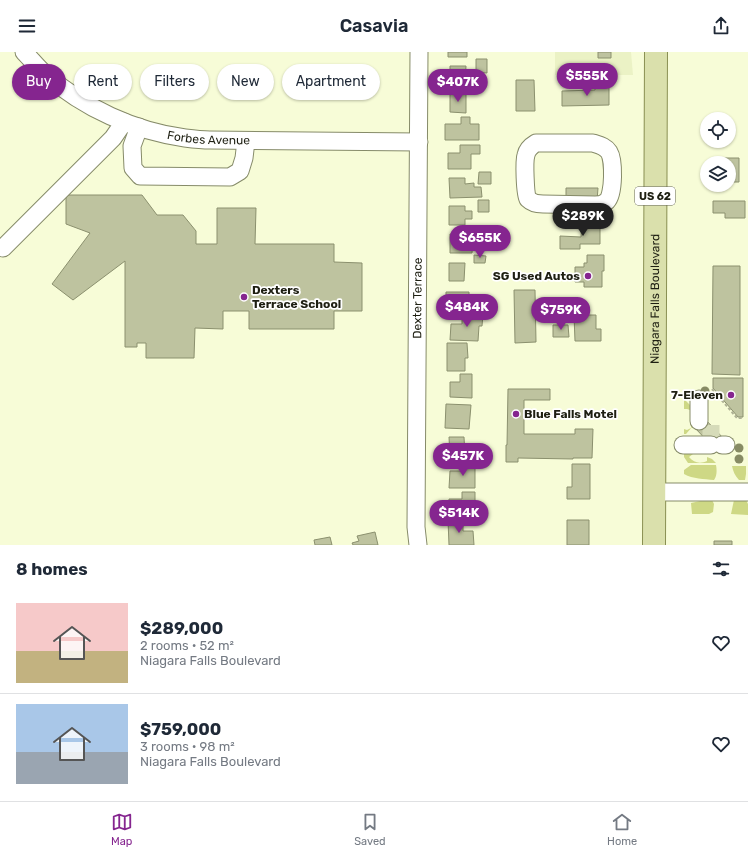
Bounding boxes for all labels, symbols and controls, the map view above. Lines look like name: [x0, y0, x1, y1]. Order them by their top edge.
icon: menu: [16, 15, 38, 37]
text: Casavia: [340, 15, 408, 37]
icon: share: [710, 15, 732, 37]
pin: $555K: [559, 63, 615, 97]
chip: Buy: [12, 64, 66, 100]
chip: Rent: [74, 64, 132, 100]
chip: Filters: [140, 64, 209, 100]
chip: New: [217, 64, 274, 100]
chip: Apartment: [282, 64, 380, 100]
text: $555K: [566, 68, 608, 83]
pin: $407K: [430, 69, 486, 103]
text: $407K: [437, 74, 479, 89]
map controls: [700, 112, 736, 192]
button: locate: [700, 112, 736, 148]
street label: Forbes Avenue: [166, 128, 250, 147]
button: layers: [700, 156, 736, 192]
road number: US 62: [635, 187, 675, 205]
pin: $289K: [555, 203, 611, 237]
text: $289K: [562, 208, 604, 223]
pin: $655K: [452, 225, 508, 259]
text: $655K: [459, 230, 501, 245]
street label: Niagara Falls Boulevard: [648, 234, 662, 364]
street label: Dexter Terrace: [410, 257, 425, 339]
place label: SG Used Autos: [493, 269, 580, 283]
marker: SG Used Autos: [583, 271, 593, 281]
place label: Dexters Terrace School: [252, 283, 341, 311]
marker: Dexters Terrace School: [239, 292, 249, 302]
pin: $484K: [439, 294, 495, 328]
pin: $759K: [533, 297, 589, 331]
text: $484K: [445, 299, 489, 314]
text: $759K: [540, 302, 582, 317]
place label: 7-Eleven: [671, 388, 723, 402]
marker: 7-Eleven: [726, 390, 736, 400]
place label: Blue Falls Motel: [524, 407, 617, 421]
marker: Blue Falls Motel: [511, 409, 521, 419]
pin: $457K: [435, 443, 491, 477]
text: $457K: [442, 448, 484, 463]
pin: $514K: [431, 500, 487, 534]
text: $514K: [439, 505, 479, 520]
icon: filters: [710, 558, 732, 580]
text: 8 homes: [16, 559, 88, 579]
text: $289,000: [140, 618, 223, 638]
icon: home: [48, 619, 96, 667]
icon: heart: [710, 632, 732, 654]
text: 2 rooms · 52 m²: [140, 638, 234, 653]
text: Niagara Falls Boulevard: [140, 653, 281, 668]
text: $759,000: [140, 719, 221, 739]
icon: home: [48, 720, 96, 768]
icon: heart: [710, 733, 732, 755]
text: 3 rooms · 98 m²: [140, 739, 235, 754]
text: Niagara Falls Boulevard: [140, 754, 281, 769]
tab: Map: [111, 811, 133, 848]
tab: Saved: [354, 811, 386, 848]
tab: Home: [607, 811, 637, 848]

